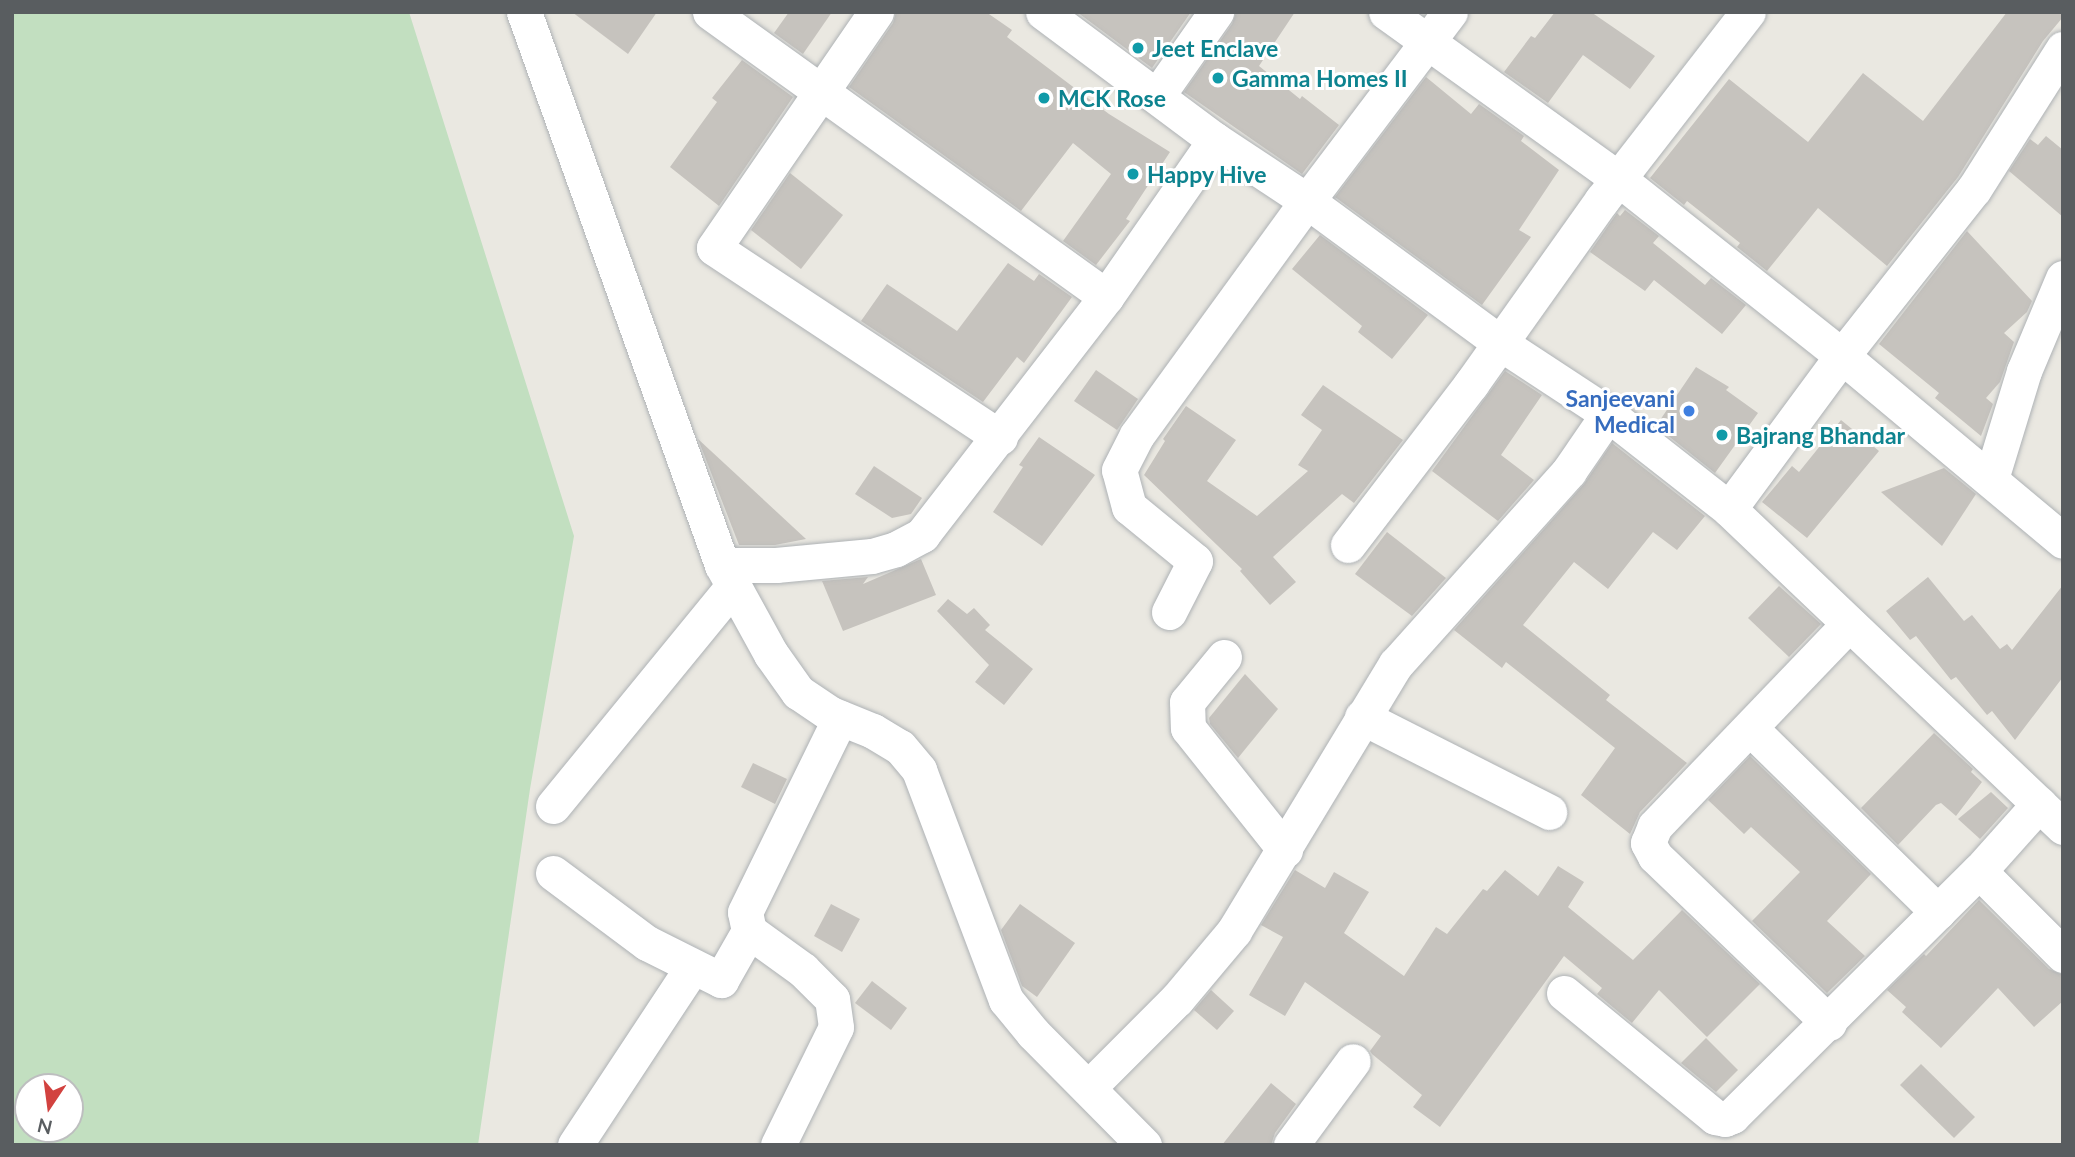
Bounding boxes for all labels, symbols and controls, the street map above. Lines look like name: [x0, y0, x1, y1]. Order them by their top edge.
place label: Jeet Enclave: [1152, 34, 1278, 62]
marker: Jeet Enclave: [1130, 40, 1146, 56]
place label: Gamma Homes II: [1232, 64, 1408, 92]
marker: Gamma Homes II: [1210, 70, 1226, 86]
place label: MCK Rose: [1058, 84, 1166, 112]
marker: MCK Rose: [1036, 90, 1052, 106]
place label: Happy Hive: [1147, 160, 1267, 188]
marker: Happy Hive: [1125, 166, 1141, 182]
place label: Sanjeevani Medical: [1565, 384, 1675, 438]
marker: Sanjeevani Medical: [1681, 403, 1697, 419]
place label: Bajrang Bhandar: [1736, 421, 1905, 449]
marker: Bajrang Bhandar: [1714, 427, 1730, 443]
north arrow: [14, 1073, 84, 1143]
text: N: [35, 1114, 54, 1140]

